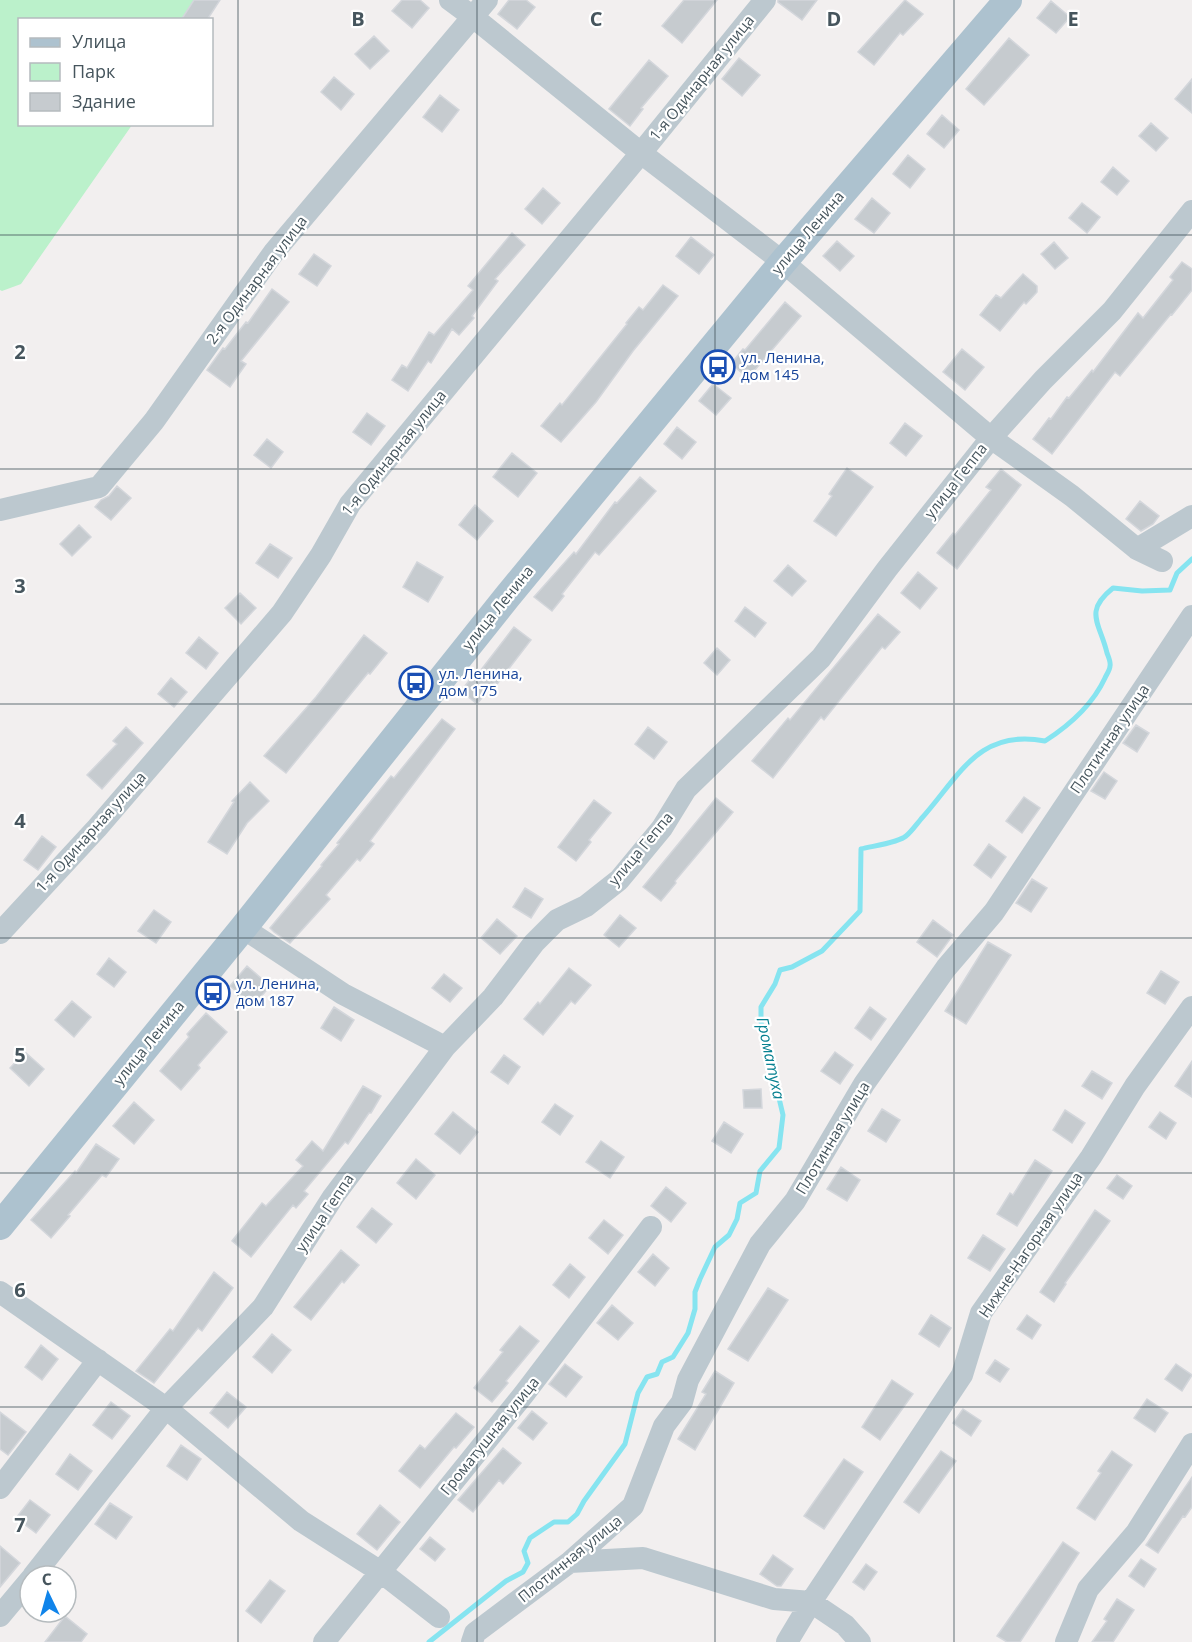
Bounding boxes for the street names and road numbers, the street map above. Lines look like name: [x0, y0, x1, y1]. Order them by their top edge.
street label: 1-я Одинарная улица: [644, 11, 758, 144]
street label: улица Ленина: [766, 186, 848, 278]
street label: 2-я Одинарная улица: [201, 211, 311, 348]
street label: 1-я Одинарная улица: [336, 386, 450, 519]
street label: улица Геппа: [919, 439, 991, 522]
street label: улица Ленина: [457, 561, 537, 654]
street label: Плотинная улица: [1065, 680, 1153, 797]
street label: 1-я Одинарная улица: [31, 767, 150, 896]
street label: улица Геппа: [604, 807, 677, 889]
street label: улица Ленина: [108, 996, 188, 1089]
street label: Плотинная улица: [791, 1077, 874, 1198]
street label: Нижне-Нагорная улица: [974, 1168, 1086, 1321]
street label: улица Геппа: [291, 1169, 358, 1256]
street label: Громатушная улица: [435, 1372, 543, 1499]
street label: Плотинная улица: [513, 1510, 625, 1606]

